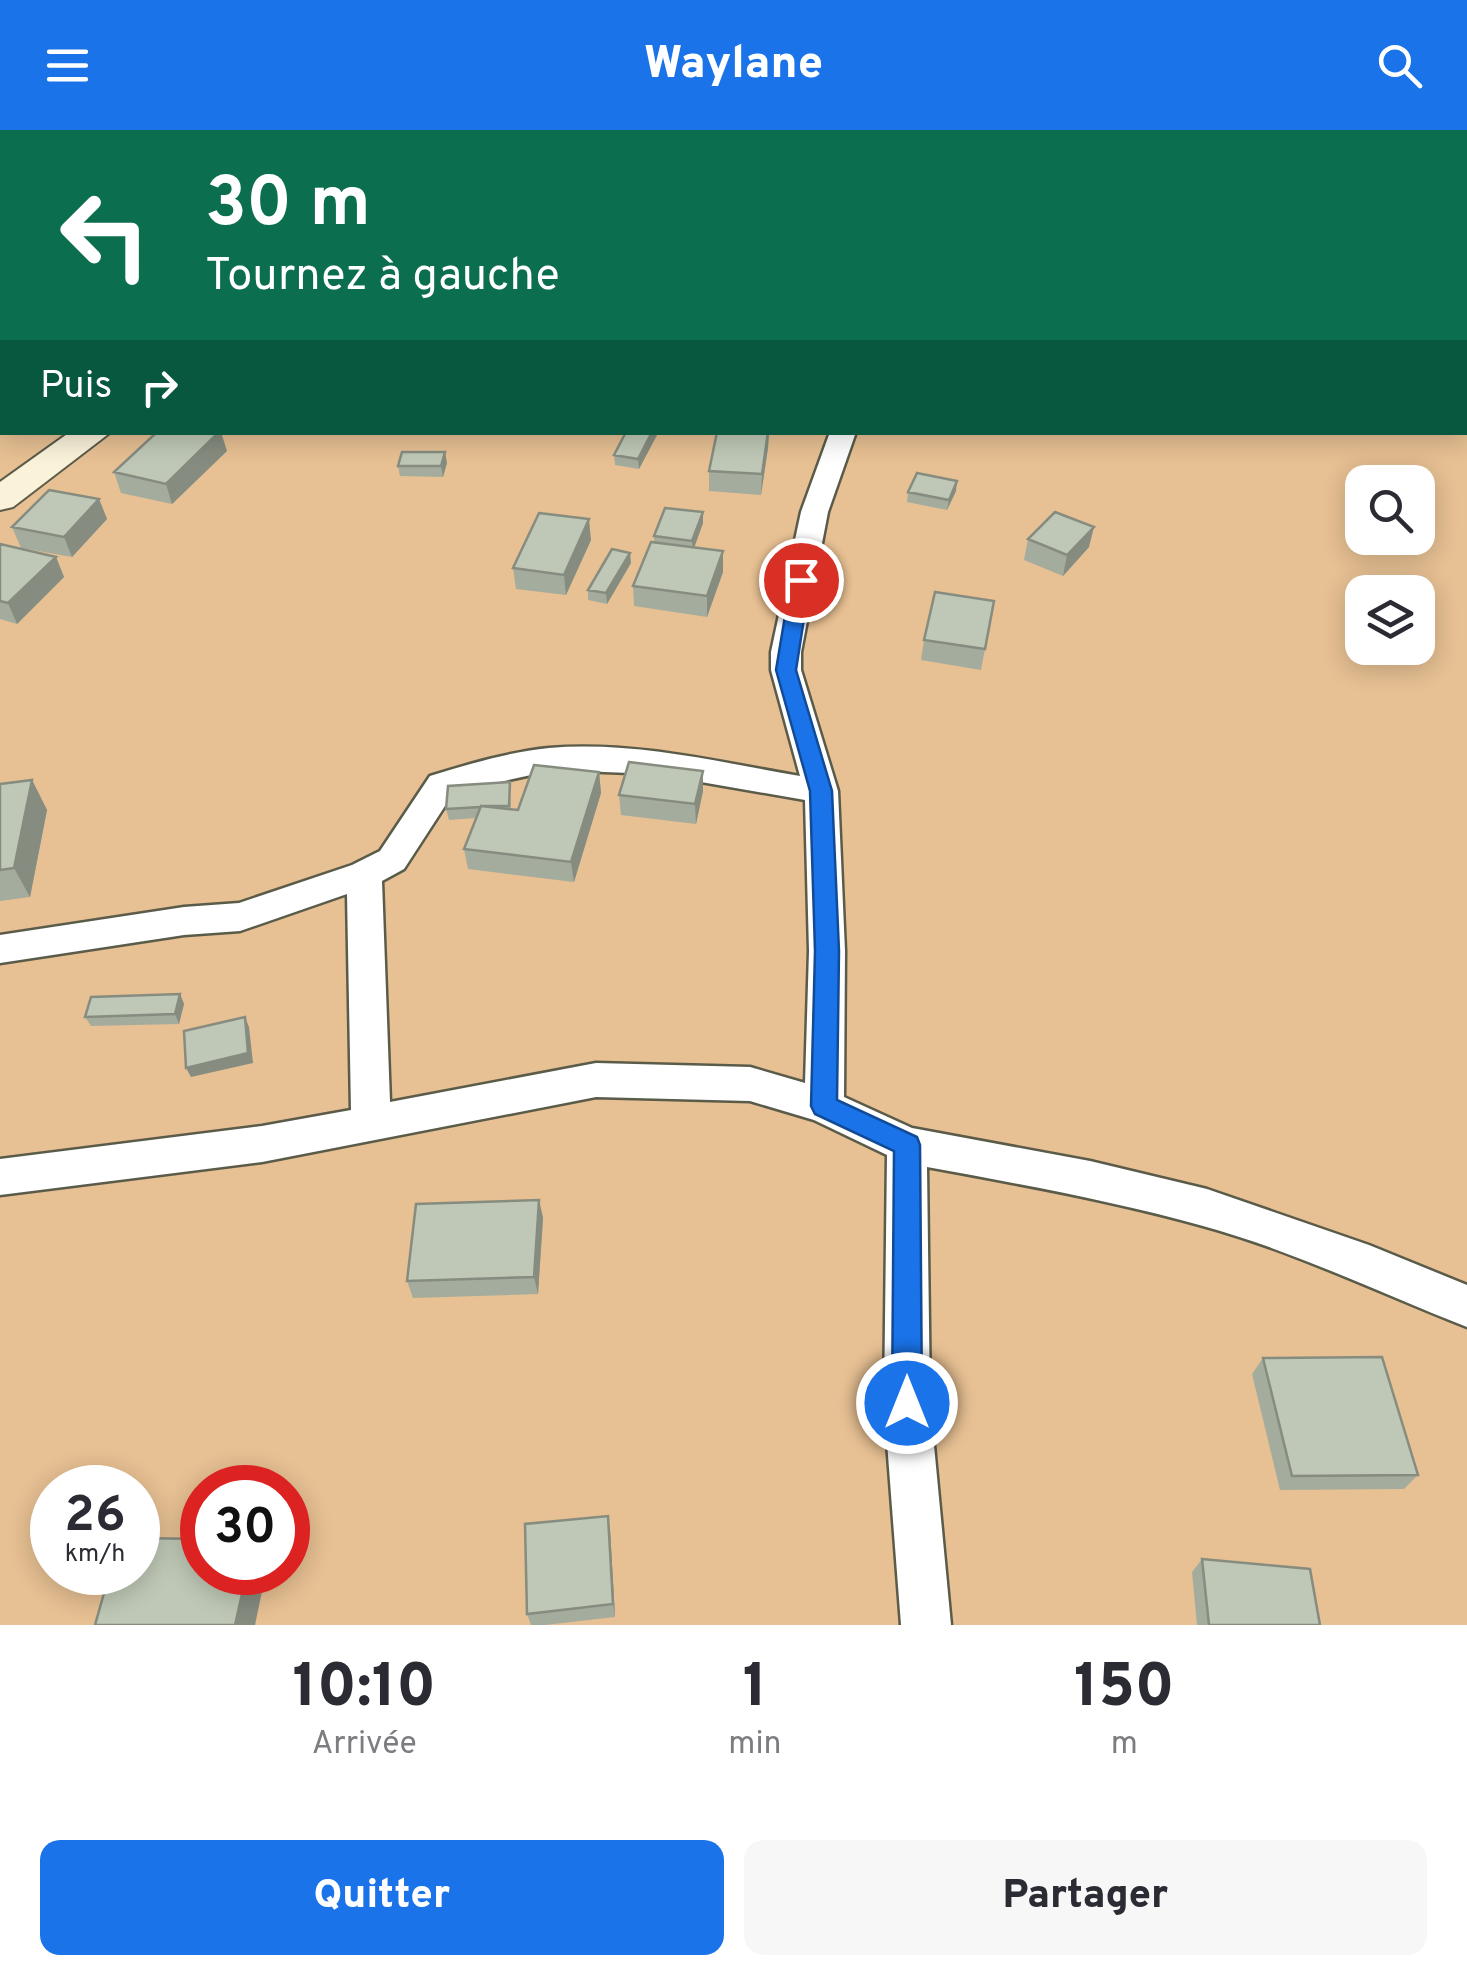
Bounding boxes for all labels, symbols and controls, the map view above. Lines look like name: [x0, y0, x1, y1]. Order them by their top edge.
text: Waylane: [644, 37, 823, 94]
icon: menu: [40, 38, 95, 93]
icon: search: [1372, 38, 1427, 93]
text: 30 m: [205, 162, 371, 251]
icon: left: [40, 170, 170, 300]
text: Tournez à gauche: [205, 249, 560, 306]
icon: right: [132, 360, 187, 415]
text: Puis: [40, 363, 112, 412]
map controls: [1345, 465, 1435, 665]
button: search: [1345, 465, 1435, 555]
pin: [759, 538, 844, 623]
icon: arrive: [774, 553, 829, 608]
button: layers: [1345, 575, 1435, 665]
position arrow: [855, 1351, 959, 1455]
speed limit sign: 30: [180, 1465, 310, 1595]
text: 26: [64, 1486, 126, 1549]
text: km/h: [65, 1539, 125, 1571]
text: 10:10: [292, 1652, 436, 1728]
text: 1: [743, 1652, 767, 1728]
text: 150: [1074, 1652, 1175, 1728]
text: Arrivée: [312, 1725, 417, 1765]
text: min: [728, 1725, 782, 1765]
text: m: [1111, 1725, 1138, 1765]
button: Quitter: [40, 1840, 724, 1955]
button: Partager: [744, 1840, 1427, 1955]

